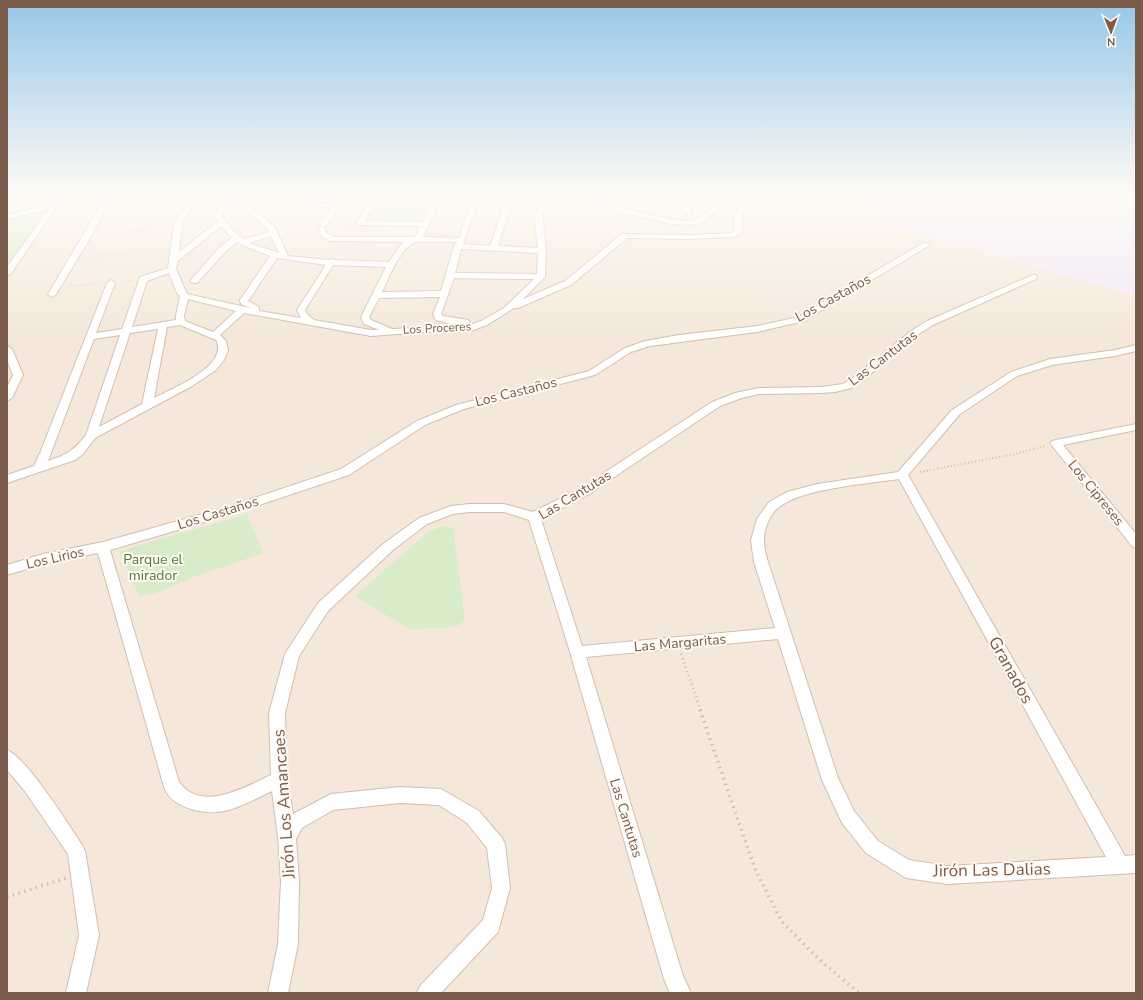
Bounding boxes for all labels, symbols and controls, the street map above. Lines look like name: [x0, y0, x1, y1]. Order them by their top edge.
north arrow: [1091, 12, 1131, 52]
text: N: [1107, 34, 1115, 49]
street label: Los Castaños: [792, 269, 874, 327]
street label: Los Proceres: [402, 318, 472, 338]
street label: Las Cantutas: [845, 326, 922, 390]
street label: Los Castaños: [473, 373, 559, 411]
street label: Los Cipreses: [1064, 456, 1129, 530]
street label: Las Cantutas: [535, 466, 615, 524]
street label: Los Castaños: [175, 492, 261, 534]
street label: Los Lirios: [24, 542, 86, 574]
park label: Parque el mirador: [123, 550, 184, 585]
street label: Las Margaritas: [633, 629, 727, 656]
street label: Granados: [983, 632, 1039, 708]
street label: Jirón Los Amancaes: [267, 729, 301, 880]
street label: Las Cantutas: [605, 776, 647, 860]
street label: Jirón Las Dalias: [932, 857, 1051, 883]

